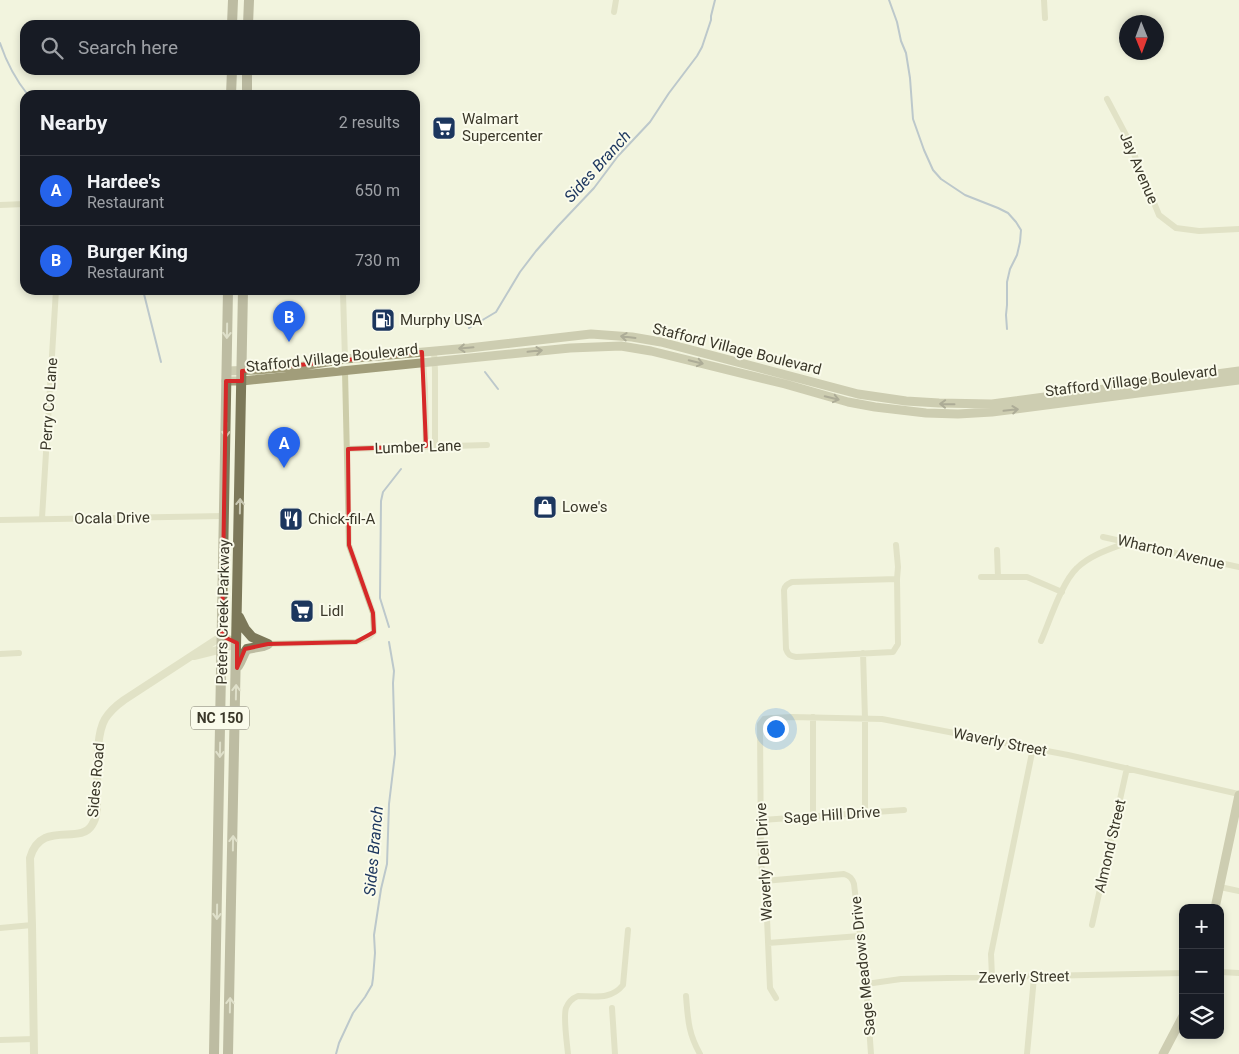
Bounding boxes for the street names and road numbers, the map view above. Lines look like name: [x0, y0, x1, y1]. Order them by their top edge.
street label: Jay Avenue: [1116, 129, 1162, 207]
street label: Stafford Village Boulevard: [651, 319, 823, 379]
street label: Stafford Village Boulevard: [245, 340, 419, 376]
street label: Perry Co Lane: [37, 357, 61, 451]
street label: Stafford Village Boulevard: [1044, 362, 1218, 400]
street label: Lumber Lane: [374, 436, 462, 458]
street label: Ocala Drive: [74, 508, 150, 528]
street label: Wharton Avenue: [1116, 531, 1226, 573]
street label: Peters Creek Parkway: [213, 539, 233, 685]
road number: NC 150: [191, 706, 249, 730]
street label: Waverly Street: [951, 724, 1049, 760]
street label: Sides Road: [84, 742, 108, 818]
street label: Almond Street: [1091, 798, 1129, 894]
street label: Waverly Dell Drive: [752, 802, 776, 922]
street label: Sage Hill Drive: [783, 803, 881, 827]
street label: Sage Meadows Drive: [847, 895, 879, 1036]
street label: Zeverly Street: [978, 967, 1070, 987]

